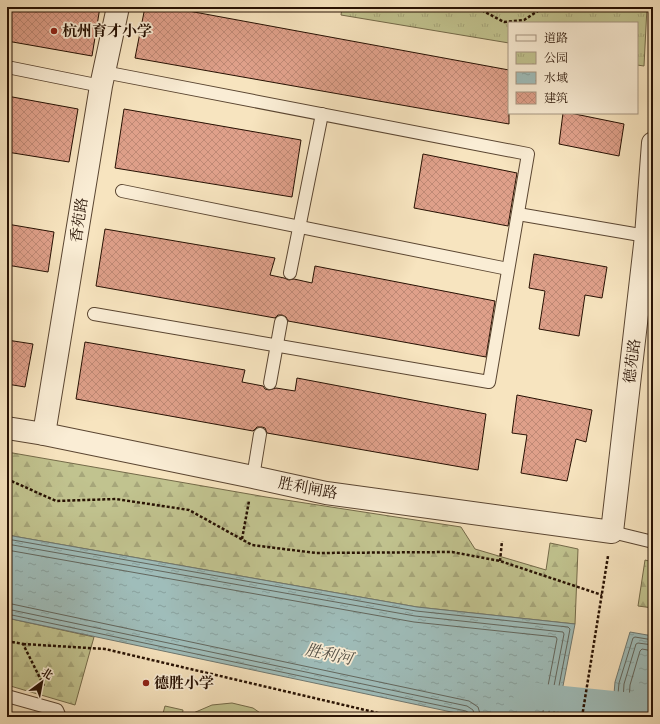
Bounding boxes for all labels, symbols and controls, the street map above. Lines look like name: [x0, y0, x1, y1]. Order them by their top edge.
place label: 杭州育才小学: [62, 22, 152, 40]
legend: [508, 22, 638, 114]
marker: 杭州育才小学: [49, 26, 59, 36]
text: 道路: [544, 31, 568, 45]
text: 公园: [544, 51, 568, 65]
text: 水域: [544, 71, 568, 85]
text: 建筑: [544, 91, 568, 105]
street label: 香苑路: [67, 196, 91, 244]
street label: 德苑路: [620, 338, 644, 384]
street label: 胜利闸路: [277, 473, 339, 503]
water label: 胜利河: [304, 640, 357, 669]
north arrow: [22, 662, 62, 702]
text: 北: [39, 666, 55, 682]
place label: 德胜小学: [154, 674, 214, 692]
marker: 德胜小学: [141, 678, 151, 688]

